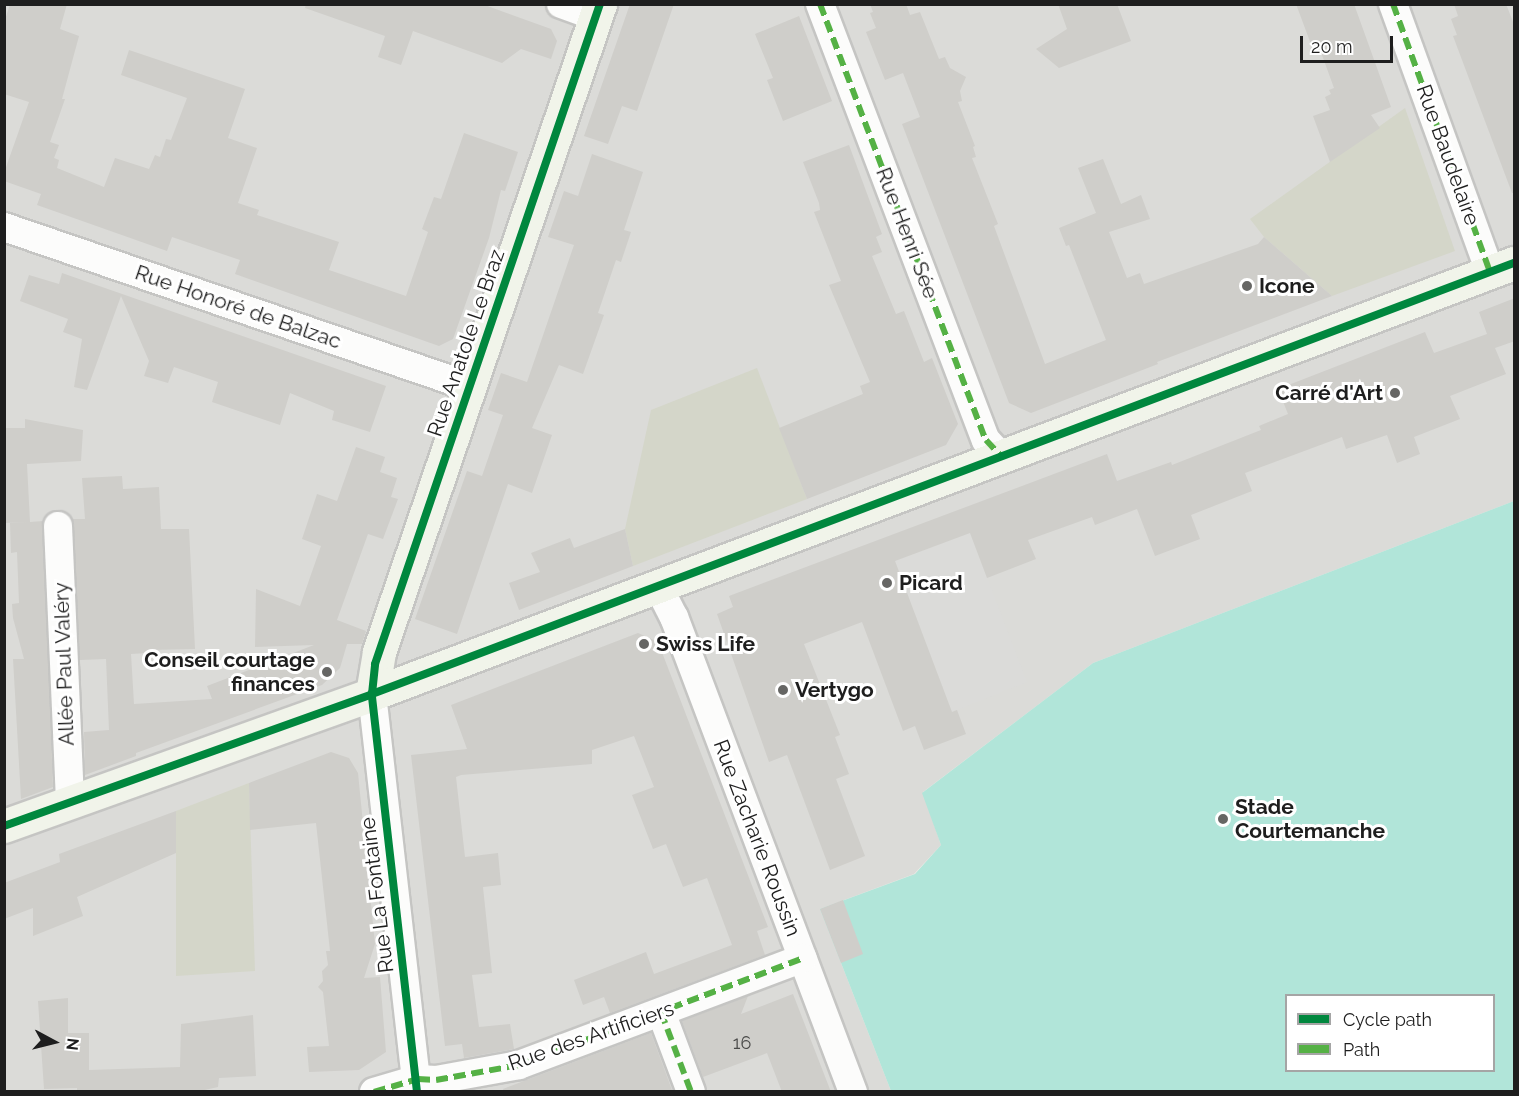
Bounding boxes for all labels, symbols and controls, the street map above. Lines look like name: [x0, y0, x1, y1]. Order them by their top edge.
scale bar: [1303, 24, 1396, 62]
text: 20 m: [1311, 36, 1353, 57]
street label: Rue Baudelaire: [1411, 81, 1485, 229]
street label: Rue Henri Sée: [870, 164, 944, 302]
street label: Rue Anatole Le Braz: [422, 246, 510, 440]
street label: Rue Honoré de Balzac: [132, 260, 344, 354]
place label: Icone: [1259, 273, 1315, 299]
marker: Icone: [1240, 279, 1254, 293]
place label: Carré d'Art: [1275, 380, 1383, 406]
marker: Carré d'Art: [1388, 386, 1402, 400]
place label: Picard: [899, 570, 963, 596]
marker: Picard: [880, 576, 894, 590]
street label: Allée Paul Valéry: [49, 581, 79, 747]
place label: Swiss Life: [656, 631, 755, 657]
marker: Swiss Life: [637, 637, 651, 651]
place label: Conseil courtage finances: [144, 647, 315, 697]
marker: Conseil courtage finances: [320, 665, 334, 679]
place label: Vertygo: [795, 677, 874, 703]
marker: Vertygo: [776, 683, 790, 697]
street label: Rue Zacharie Roussin: [708, 736, 806, 940]
place label: Stade Courtemanche: [1235, 794, 1385, 844]
marker: Stade Courtemanche: [1216, 812, 1230, 826]
street label: Rue La Fontaine: [355, 816, 399, 974]
legend: [1285, 994, 1495, 1072]
street label: Rue des Artificiers: [504, 996, 678, 1076]
text: Cycle path: [1343, 1009, 1432, 1030]
north arrow: [24, 1012, 84, 1072]
house number: 16: [733, 1032, 751, 1054]
text: N: [62, 1037, 83, 1051]
text: Path: [1343, 1039, 1380, 1060]

